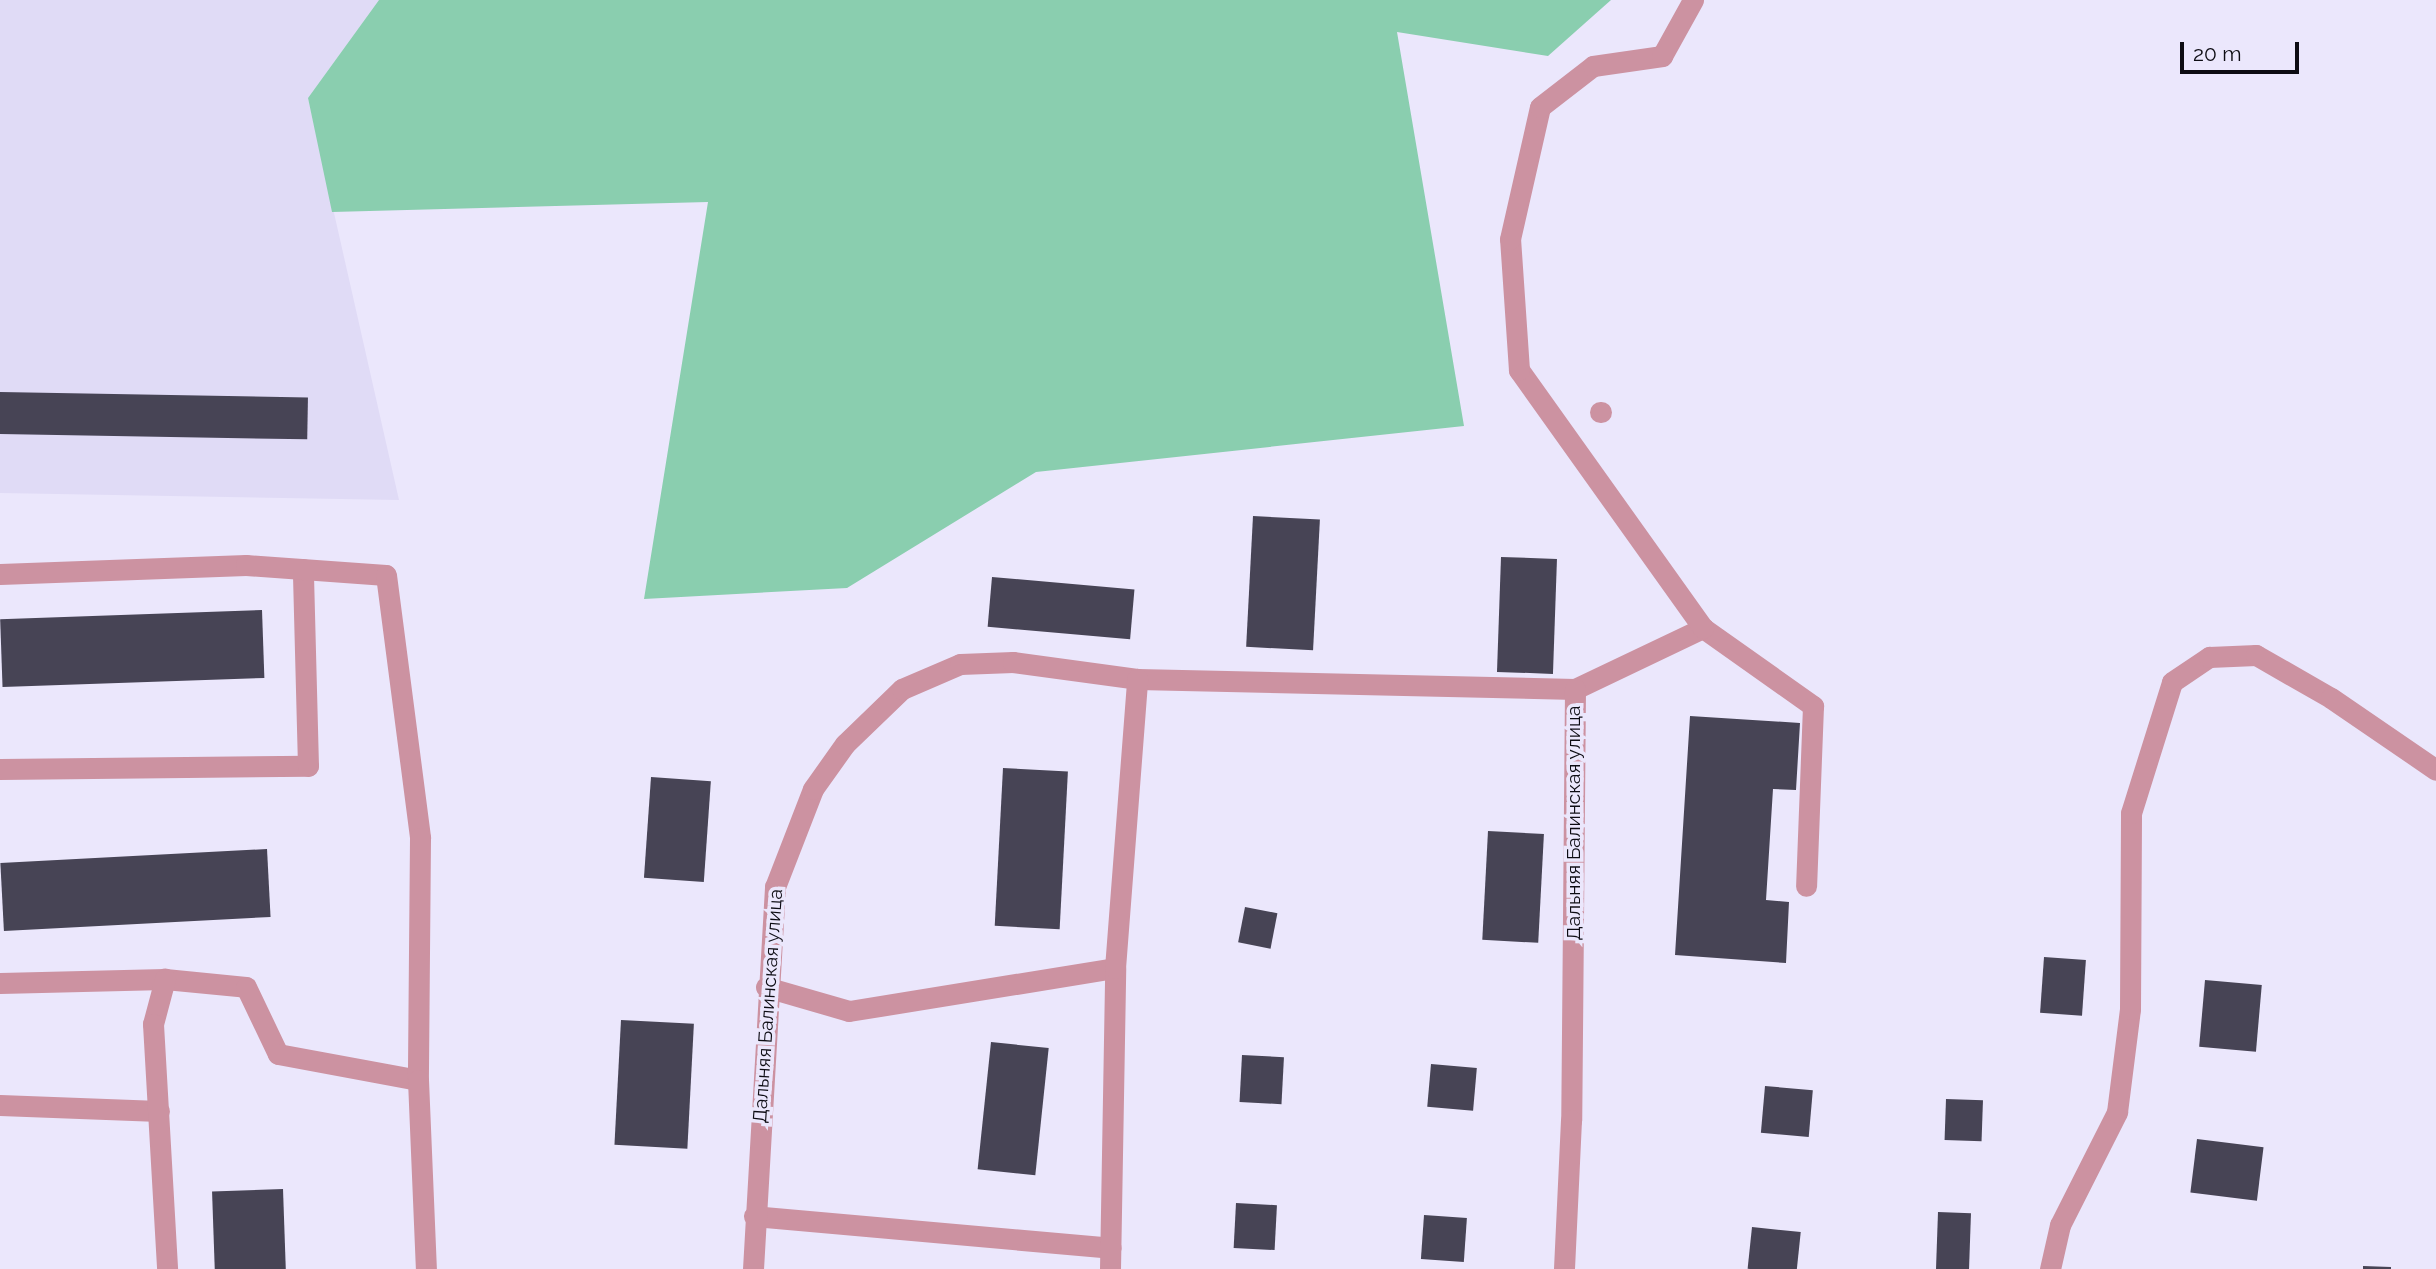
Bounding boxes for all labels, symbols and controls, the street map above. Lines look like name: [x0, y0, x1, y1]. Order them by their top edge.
scale bar: [2184, 28, 2303, 72]
text: 20 m: [2193, 41, 2241, 66]
street label: Дальняя Балинская улица: [1563, 705, 1585, 941]
street label: Дальняя Балинская улица: [748, 888, 788, 1124]

